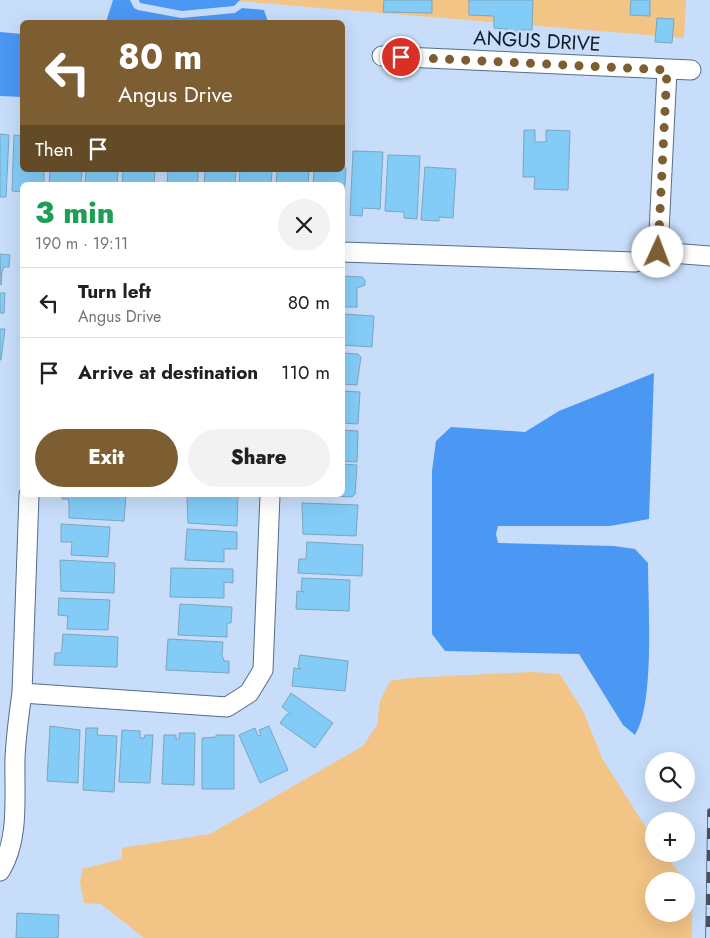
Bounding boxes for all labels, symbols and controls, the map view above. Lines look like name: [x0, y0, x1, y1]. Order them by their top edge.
street label: ANGUS DRIVE: [473, 23, 601, 59]
text: 80 m: [118, 32, 202, 82]
pin: [380, 36, 422, 78]
icon: left: [35, 40, 100, 105]
icon: arrive: [387, 43, 415, 71]
text: Angus Drive: [118, 78, 233, 110]
icon: arrive: [84, 135, 112, 163]
text: Then: [35, 136, 74, 163]
text: 3 min: [35, 191, 114, 234]
button: close: [278, 199, 330, 251]
position arrow: [631, 225, 683, 277]
text: 190 m · 19:11: [35, 232, 128, 255]
text: Turn left: [78, 278, 151, 305]
icon: left: [35, 289, 63, 317]
text: 80 m: [288, 289, 330, 316]
text: Angus Drive: [78, 305, 161, 328]
icon: arrive: [35, 359, 63, 387]
text: Arrive at destination: [78, 359, 258, 386]
text: 110 m: [281, 359, 330, 386]
button: Exit: [35, 429, 178, 487]
button: Share: [188, 429, 330, 487]
map controls: [645, 752, 695, 922]
button: search: [645, 752, 695, 802]
button: +: [645, 812, 695, 862]
button: −: [645, 872, 695, 922]

